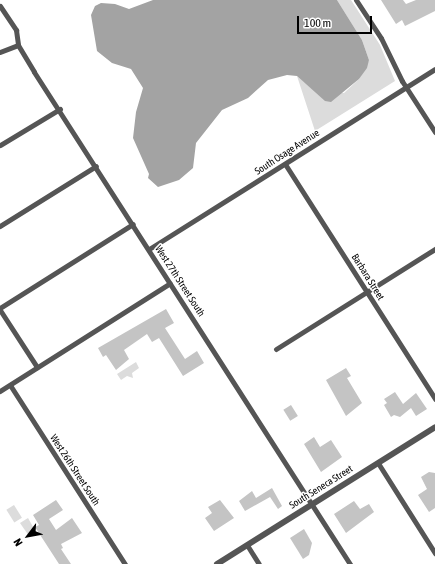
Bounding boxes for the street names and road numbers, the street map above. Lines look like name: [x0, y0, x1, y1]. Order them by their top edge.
street label: South Osage Avenue: [252, 127, 322, 177]
street label: West 27th Street South: [152, 243, 208, 319]
street label: Barbara Street: [349, 252, 387, 302]
street label: West 26th Street South: [47, 432, 103, 508]
street label: South Seneca Street: [287, 463, 355, 511]

